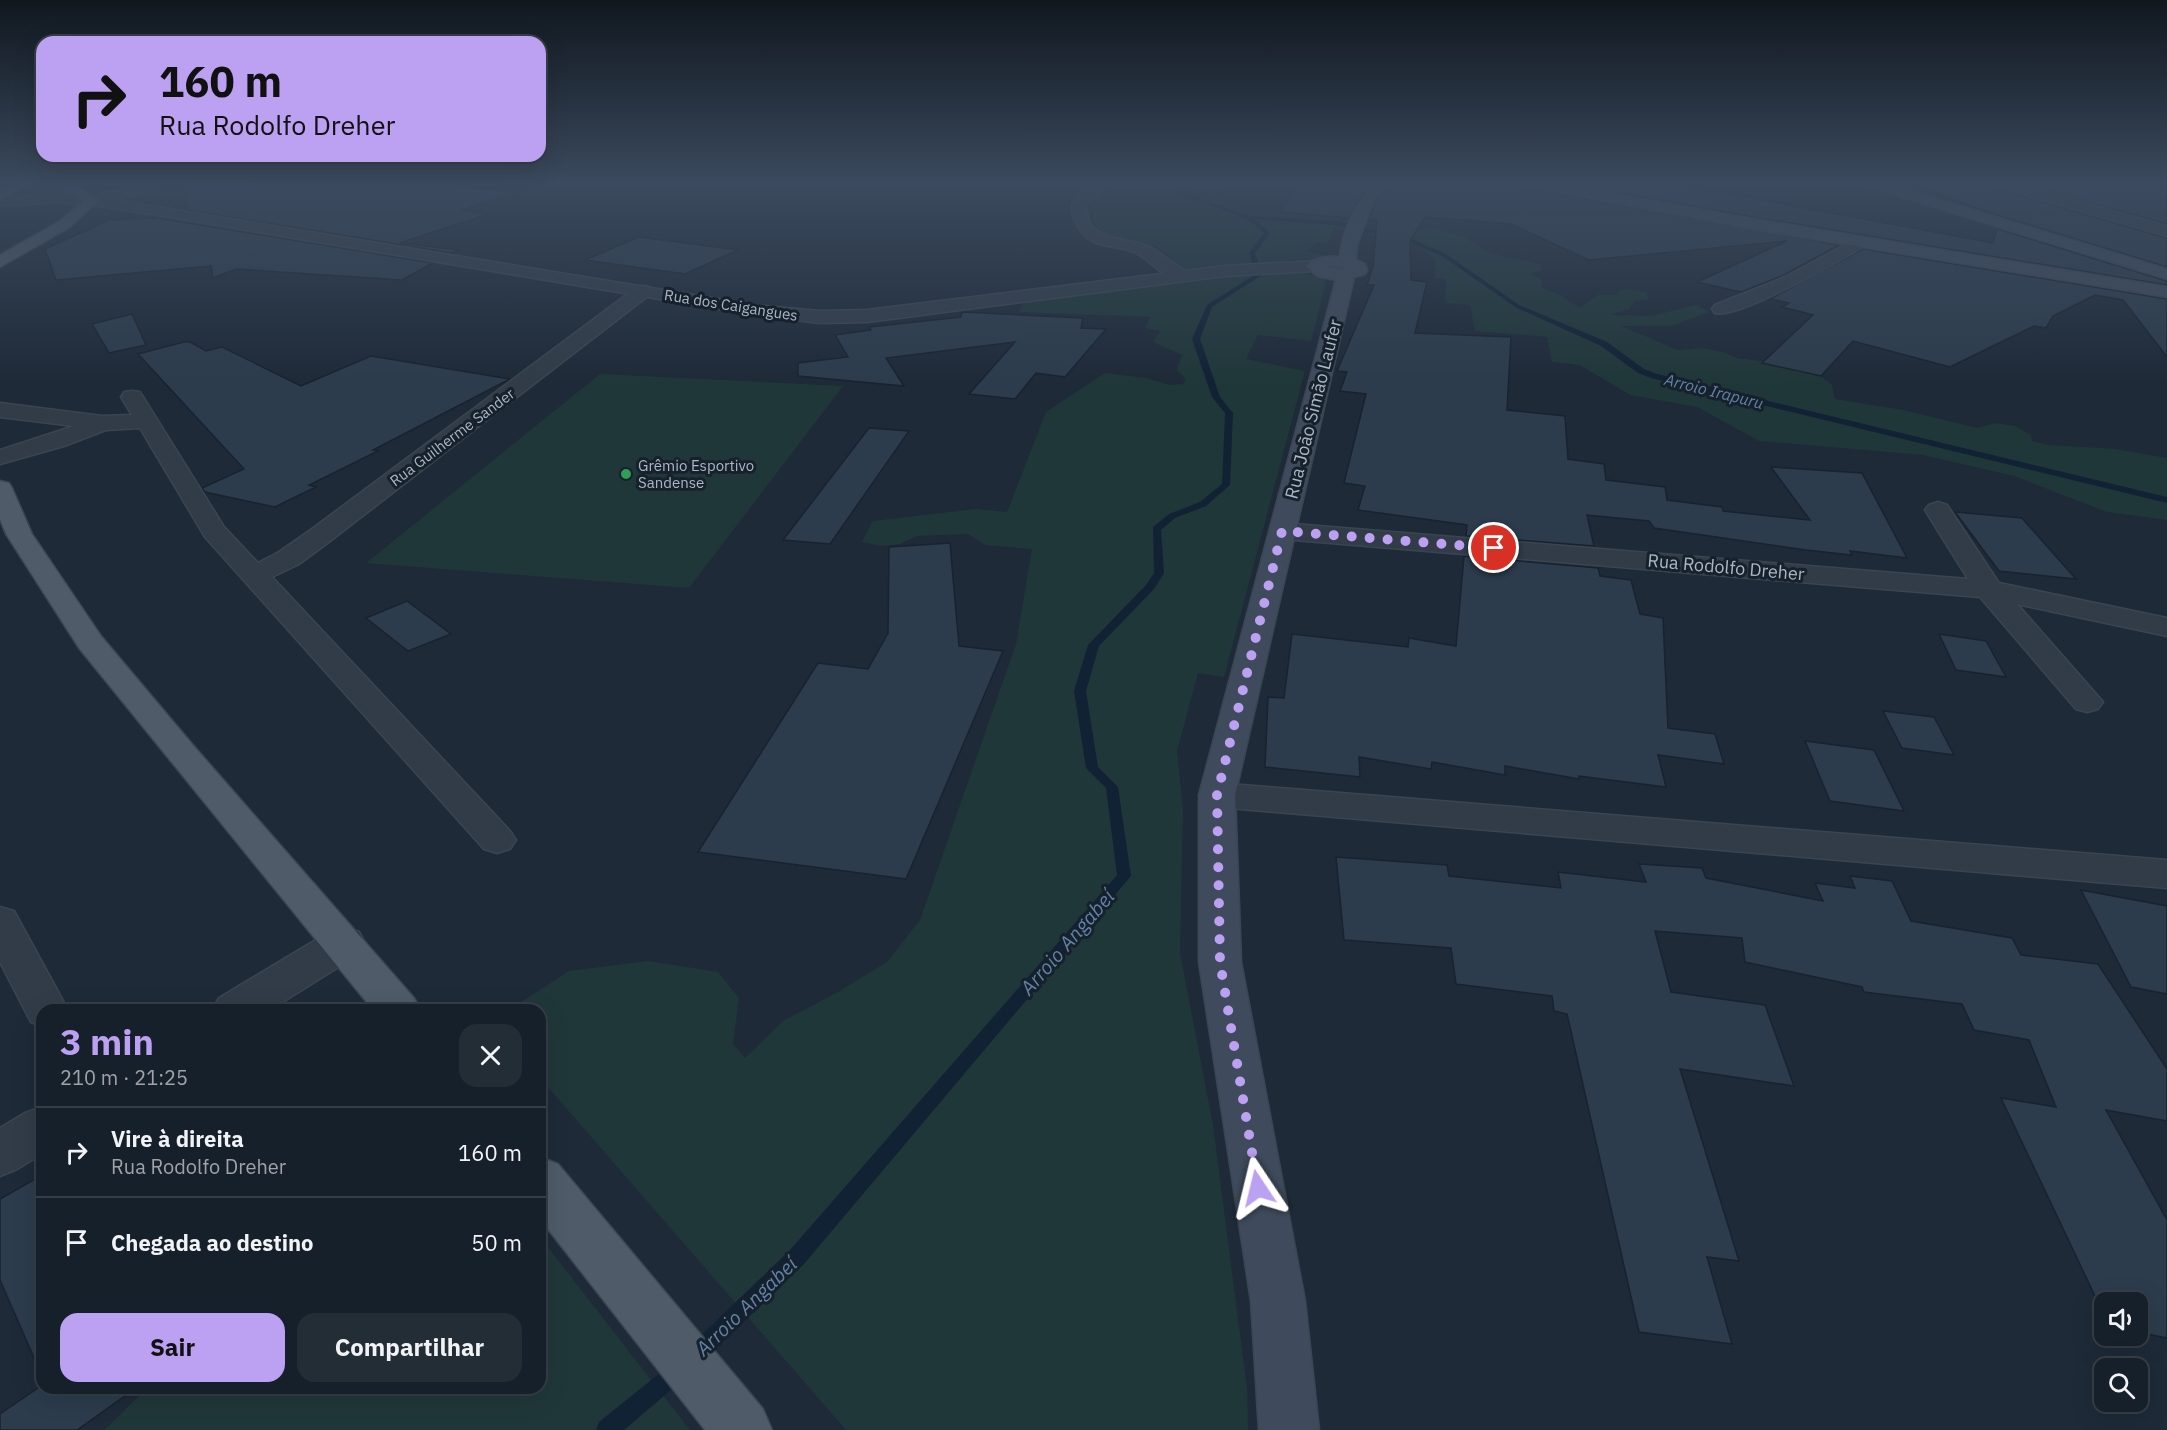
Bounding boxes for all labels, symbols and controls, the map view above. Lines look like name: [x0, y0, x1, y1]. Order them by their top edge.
text: 160 m: [159, 54, 282, 109]
icon: right: [60, 60, 138, 138]
text: Rua Rodolfo Dreher: [159, 107, 395, 142]
street label: Rua dos Caigangues: [663, 285, 799, 325]
street label: Rua João Simão Laufer: [1280, 316, 1347, 501]
water label: Arroio Irapuru: [1661, 369, 1766, 413]
street label: Rua Guilherme Sander: [386, 384, 519, 490]
place label: Grêmio Esportivo Sandense: [638, 456, 754, 492]
marker: Grêmio Esportivo Sandense: [619, 467, 633, 481]
pin: [1468, 522, 1519, 573]
icon: arrive: [1477, 531, 1510, 564]
street label: Rua Rodolfo Dreher: [1646, 549, 1806, 585]
water label: Arroio Angabeí: [1013, 882, 1121, 1001]
text: 3 min: [60, 1018, 154, 1065]
button: close: [459, 1024, 522, 1087]
text: 210 m · 21:25: [60, 1064, 188, 1091]
text: Vire à direita: [111, 1124, 244, 1153]
icon: right: [60, 1136, 93, 1169]
text: 160 m: [458, 1138, 522, 1167]
text: Rua Rodolfo Dreher: [111, 1153, 286, 1180]
position arrow: [1226, 1156, 1290, 1220]
icon: arrive: [60, 1226, 93, 1259]
text: Chegada ao destino: [111, 1228, 314, 1257]
text: 50 m: [471, 1228, 522, 1257]
water label: Arroio Angabeí: [689, 1249, 804, 1362]
map controls: [2094, 1292, 2148, 1412]
button: sound: [2094, 1292, 2148, 1346]
button: Sair: [60, 1313, 285, 1382]
button: Compartilhar: [297, 1313, 522, 1382]
button: search: [2094, 1358, 2148, 1412]

